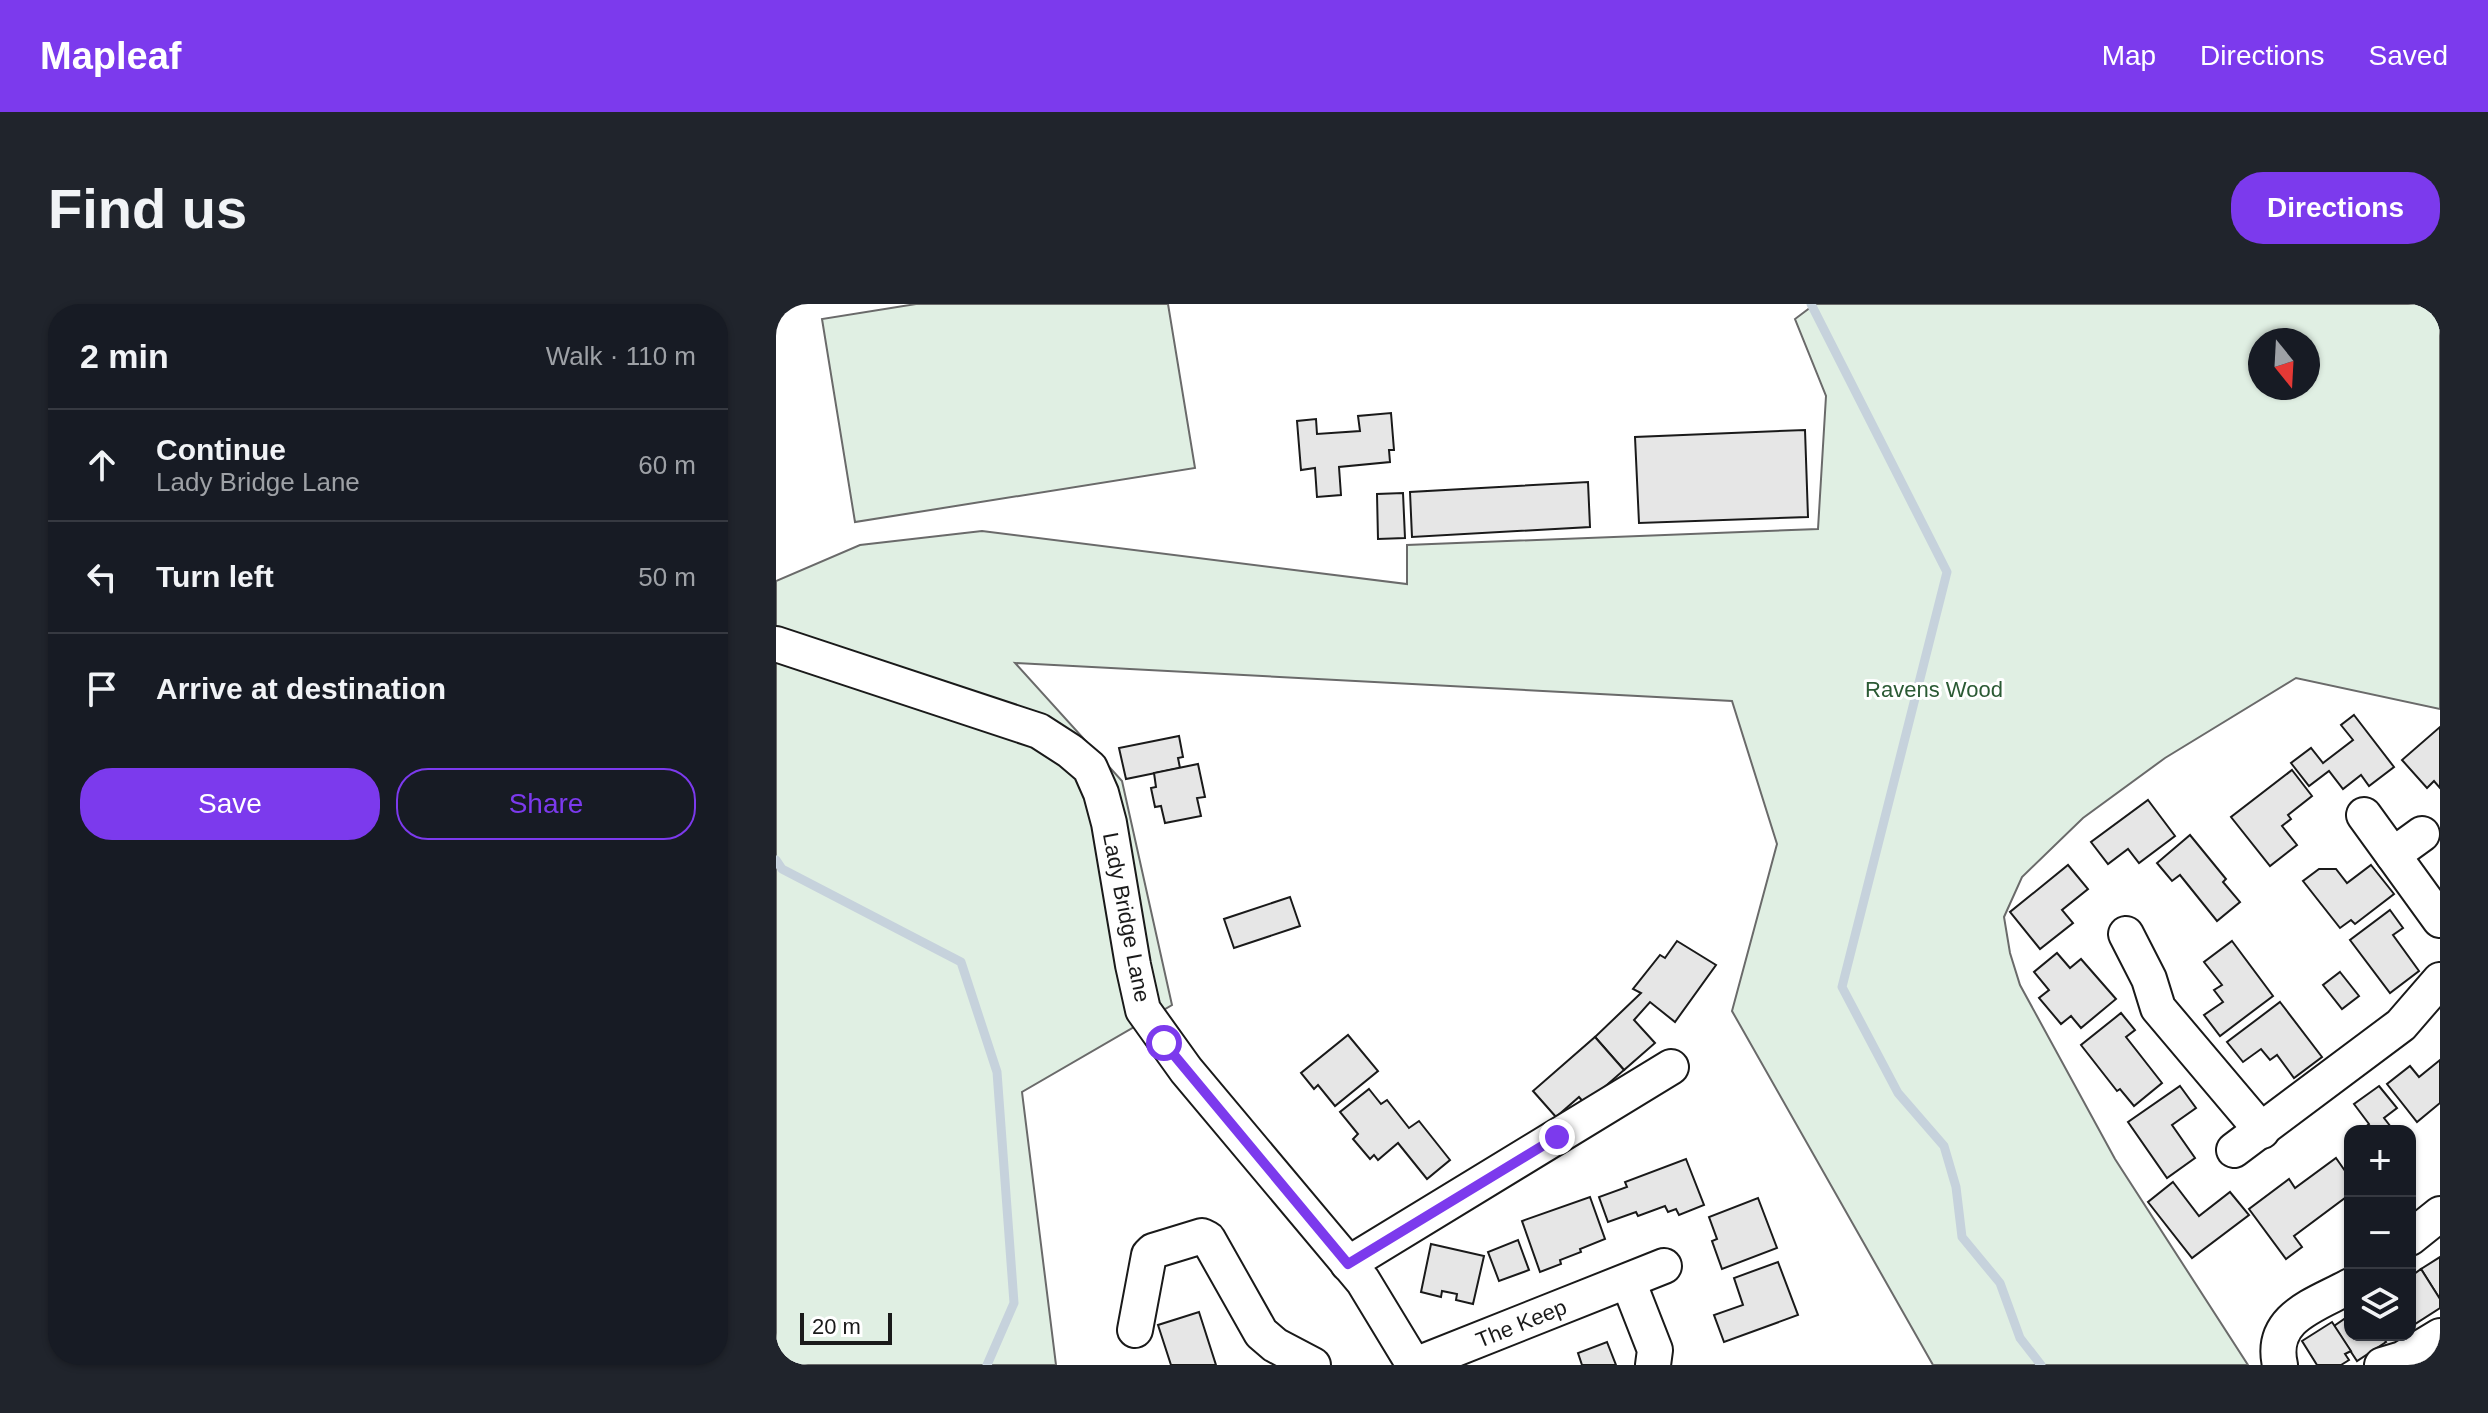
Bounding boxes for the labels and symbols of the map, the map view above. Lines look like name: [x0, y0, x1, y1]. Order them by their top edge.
north arrow: [2248, 328, 2320, 400]
park label: Ravens Wood: [1865, 677, 2003, 702]
street label: Lady Bridge Lane: [1098, 830, 1155, 1004]
route start: [1146, 1025, 1182, 1061]
route end: [1539, 1119, 1575, 1155]
street label: The Keep: [1472, 1294, 1570, 1353]
scale bar: [800, 1309, 892, 1345]

